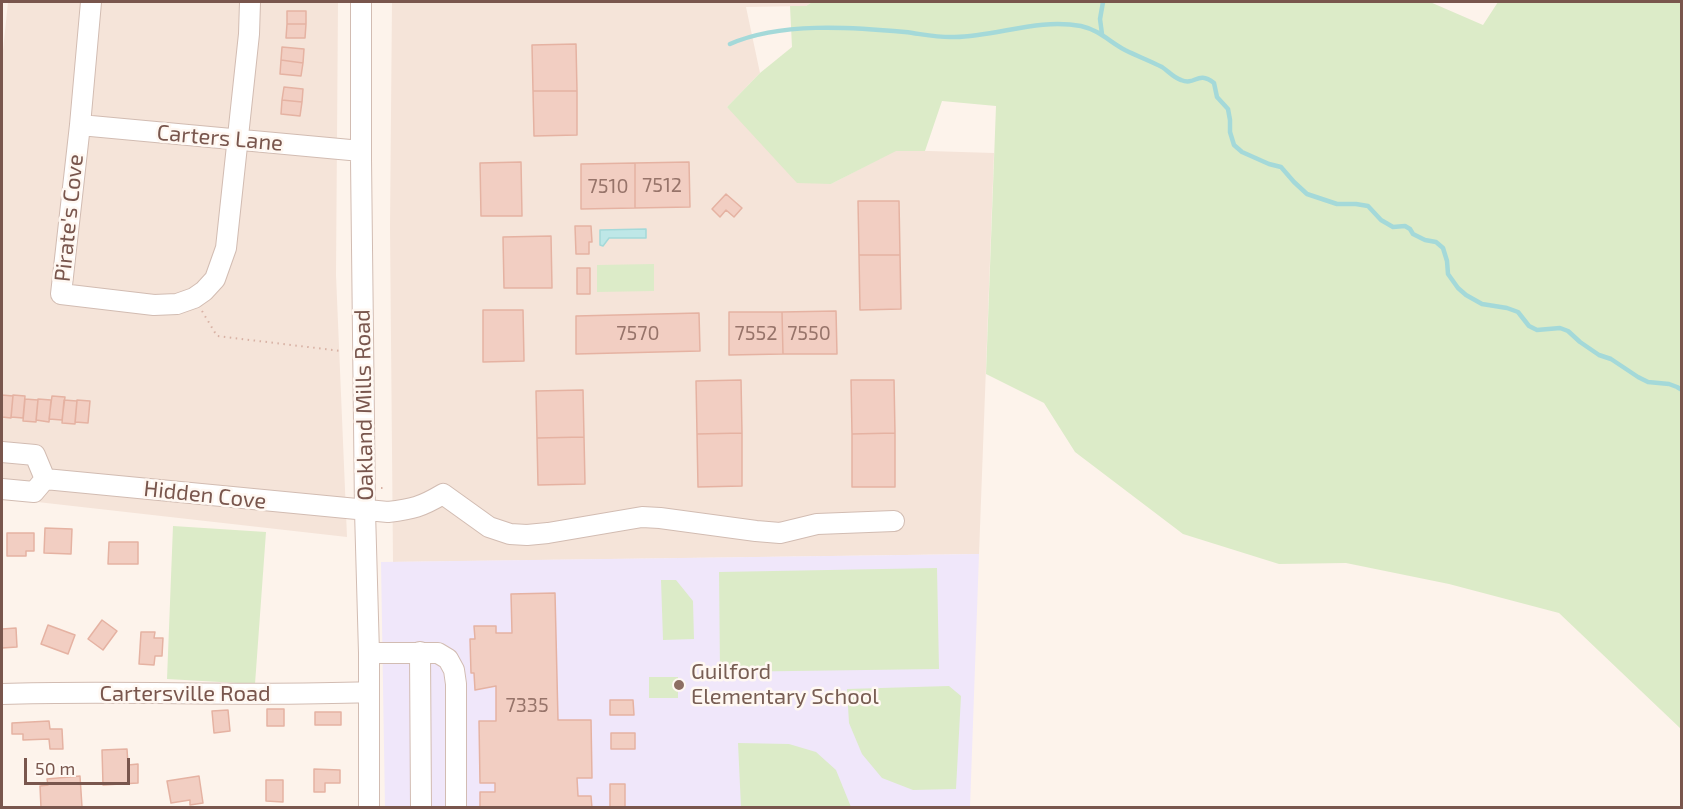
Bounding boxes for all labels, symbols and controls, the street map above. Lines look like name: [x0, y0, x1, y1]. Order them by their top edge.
street label: Carters Lane: [156, 119, 284, 157]
street label: Pirate's Cove: [49, 153, 89, 283]
house number: 7512: [642, 173, 682, 197]
house number: 7510: [588, 174, 628, 198]
street label: Oakland Mills Road: [349, 309, 379, 501]
house number: 7570: [616, 321, 660, 345]
house number: 7552: [735, 321, 777, 345]
house number: 7550: [787, 321, 831, 345]
street label: Hidden Cove: [142, 475, 268, 515]
place label: Guilford Elementary School: [691, 659, 879, 710]
marker: Guilford Elementary School: [672, 678, 686, 692]
street label: Cartersville Road: [99, 681, 271, 707]
house number: 7335: [505, 693, 549, 717]
scale bar: [27, 746, 134, 784]
text: 50 m: [35, 757, 75, 779]

